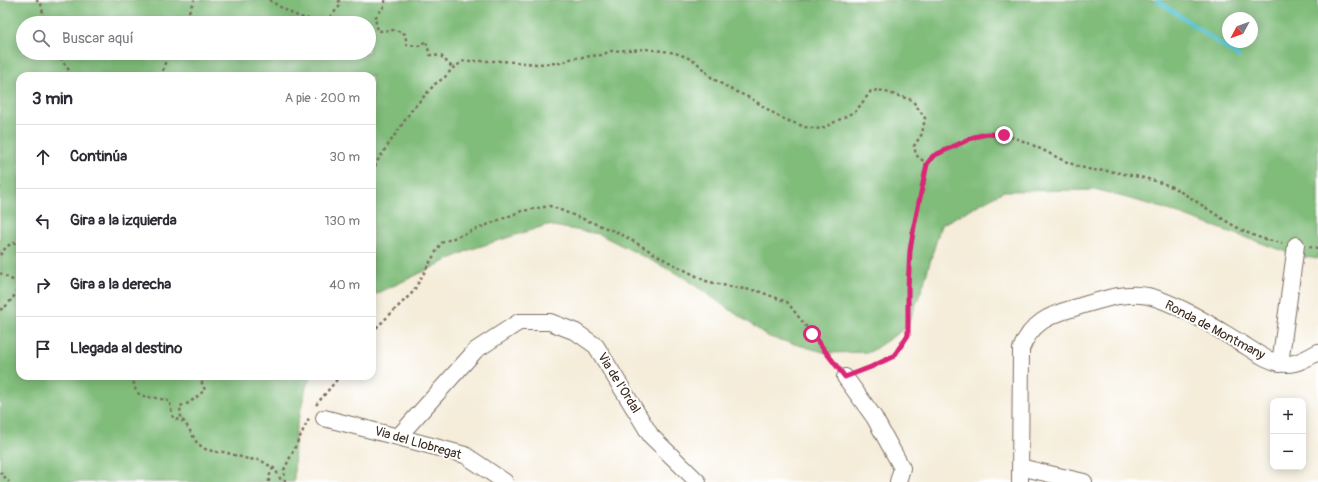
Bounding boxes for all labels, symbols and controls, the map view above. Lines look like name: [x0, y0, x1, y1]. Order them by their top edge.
north arrow: [1222, 12, 1258, 48]
search box: [16, 16, 376, 60]
icon: search: [30, 27, 52, 49]
text: Buscar aquí: [62, 29, 134, 48]
text: 3 min: [32, 88, 73, 109]
text: A pie · 200 m: [285, 90, 360, 106]
route end: [995, 126, 1013, 144]
icon: ahead: [32, 146, 54, 168]
text: Continúa: [70, 147, 127, 166]
text: 30 m: [330, 149, 360, 165]
icon: left: [32, 210, 54, 232]
text: Gira a la izquierda: [70, 211, 177, 230]
text: 130 m: [324, 213, 360, 229]
icon: right: [32, 274, 54, 296]
text: Gira a la derecha: [70, 275, 171, 294]
text: 40 m: [329, 277, 360, 293]
street label: Ronda de Montmany: [1162, 297, 1268, 363]
route start: [803, 325, 821, 343]
icon: arrive: [32, 338, 54, 360]
text: Llegada al destino: [70, 339, 182, 358]
street label: Via de l'Ordal: [594, 350, 644, 416]
map controls: [1270, 398, 1306, 470]
button: +: [1270, 398, 1306, 434]
street label: Via del Llobregat: [373, 423, 464, 463]
button: −: [1270, 434, 1306, 470]

